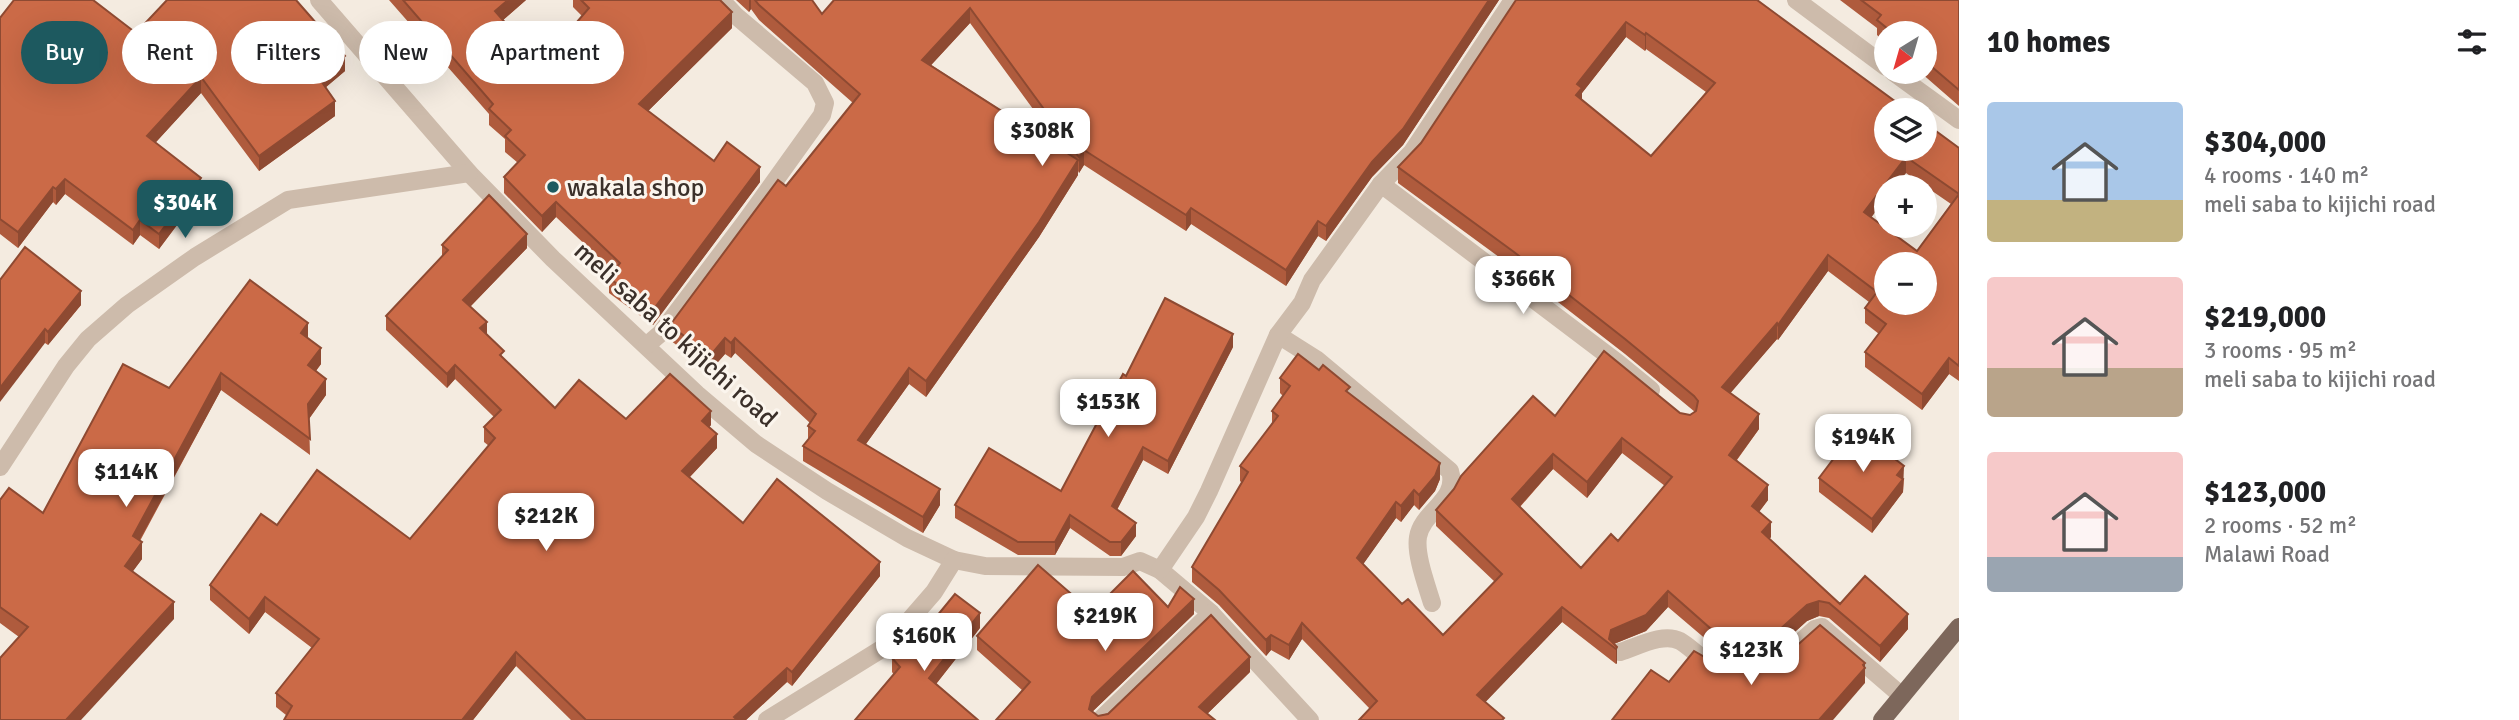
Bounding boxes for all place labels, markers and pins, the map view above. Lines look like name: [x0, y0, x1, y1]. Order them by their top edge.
pin: $308K: [993, 108, 1091, 168]
place label: wakala shop: [567, 172, 704, 204]
marker: wakala shop: [545, 179, 561, 195]
pin: $304K: [136, 180, 234, 240]
pin: $366K: [1474, 256, 1572, 316]
pin: $153K: [1059, 380, 1157, 439]
pin: $194K: [1814, 414, 1912, 474]
pin: $114K: [77, 449, 175, 509]
pin: $212K: [497, 494, 595, 553]
pin: $219K: [1056, 594, 1154, 653]
pin: $160K: [875, 614, 973, 673]
pin: $123K: [1702, 628, 1800, 687]

